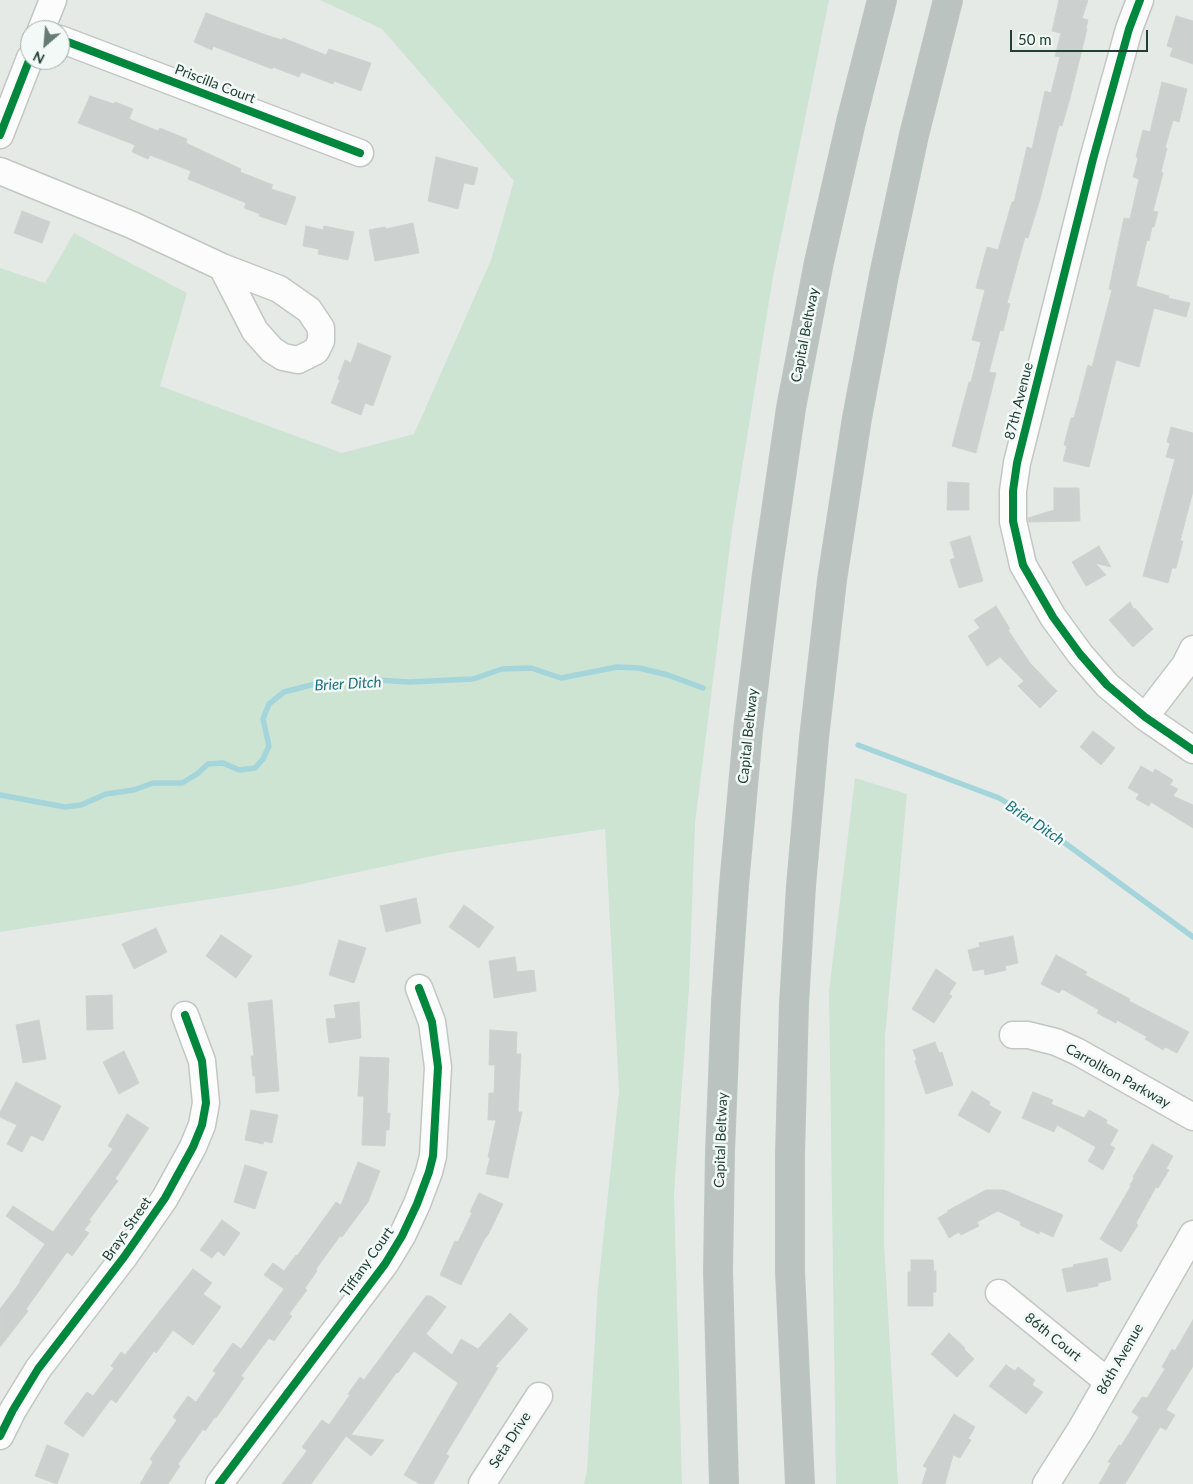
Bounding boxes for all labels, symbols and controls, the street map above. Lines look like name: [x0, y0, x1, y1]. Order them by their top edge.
north arrow: [20, 20, 70, 70]
scale bar: [1013, 20, 1150, 52]
text: 50 m: [1018, 30, 1052, 48]
text: N: [30, 48, 47, 68]
street label: Priscilla Court: [172, 61, 258, 107]
street label: Capital Beltway: [788, 286, 822, 384]
street label: 87th Avenue: [1001, 361, 1037, 441]
water label: Brier Ditch: [314, 673, 382, 695]
street label: Capital Beltway: [735, 687, 761, 785]
water label: Brier Ditch: [1002, 797, 1068, 849]
street label: Carrollton Parkway: [1063, 1040, 1173, 1112]
street label: Capital Beltway: [711, 1092, 731, 1188]
street label: Brays Street: [99, 1194, 155, 1264]
street label: Tiffany Court: [337, 1224, 397, 1300]
street label: 86th Court: [1021, 1309, 1085, 1365]
street label: 86th Avenue: [1093, 1321, 1147, 1397]
street label: Seta Drive: [486, 1409, 534, 1471]

